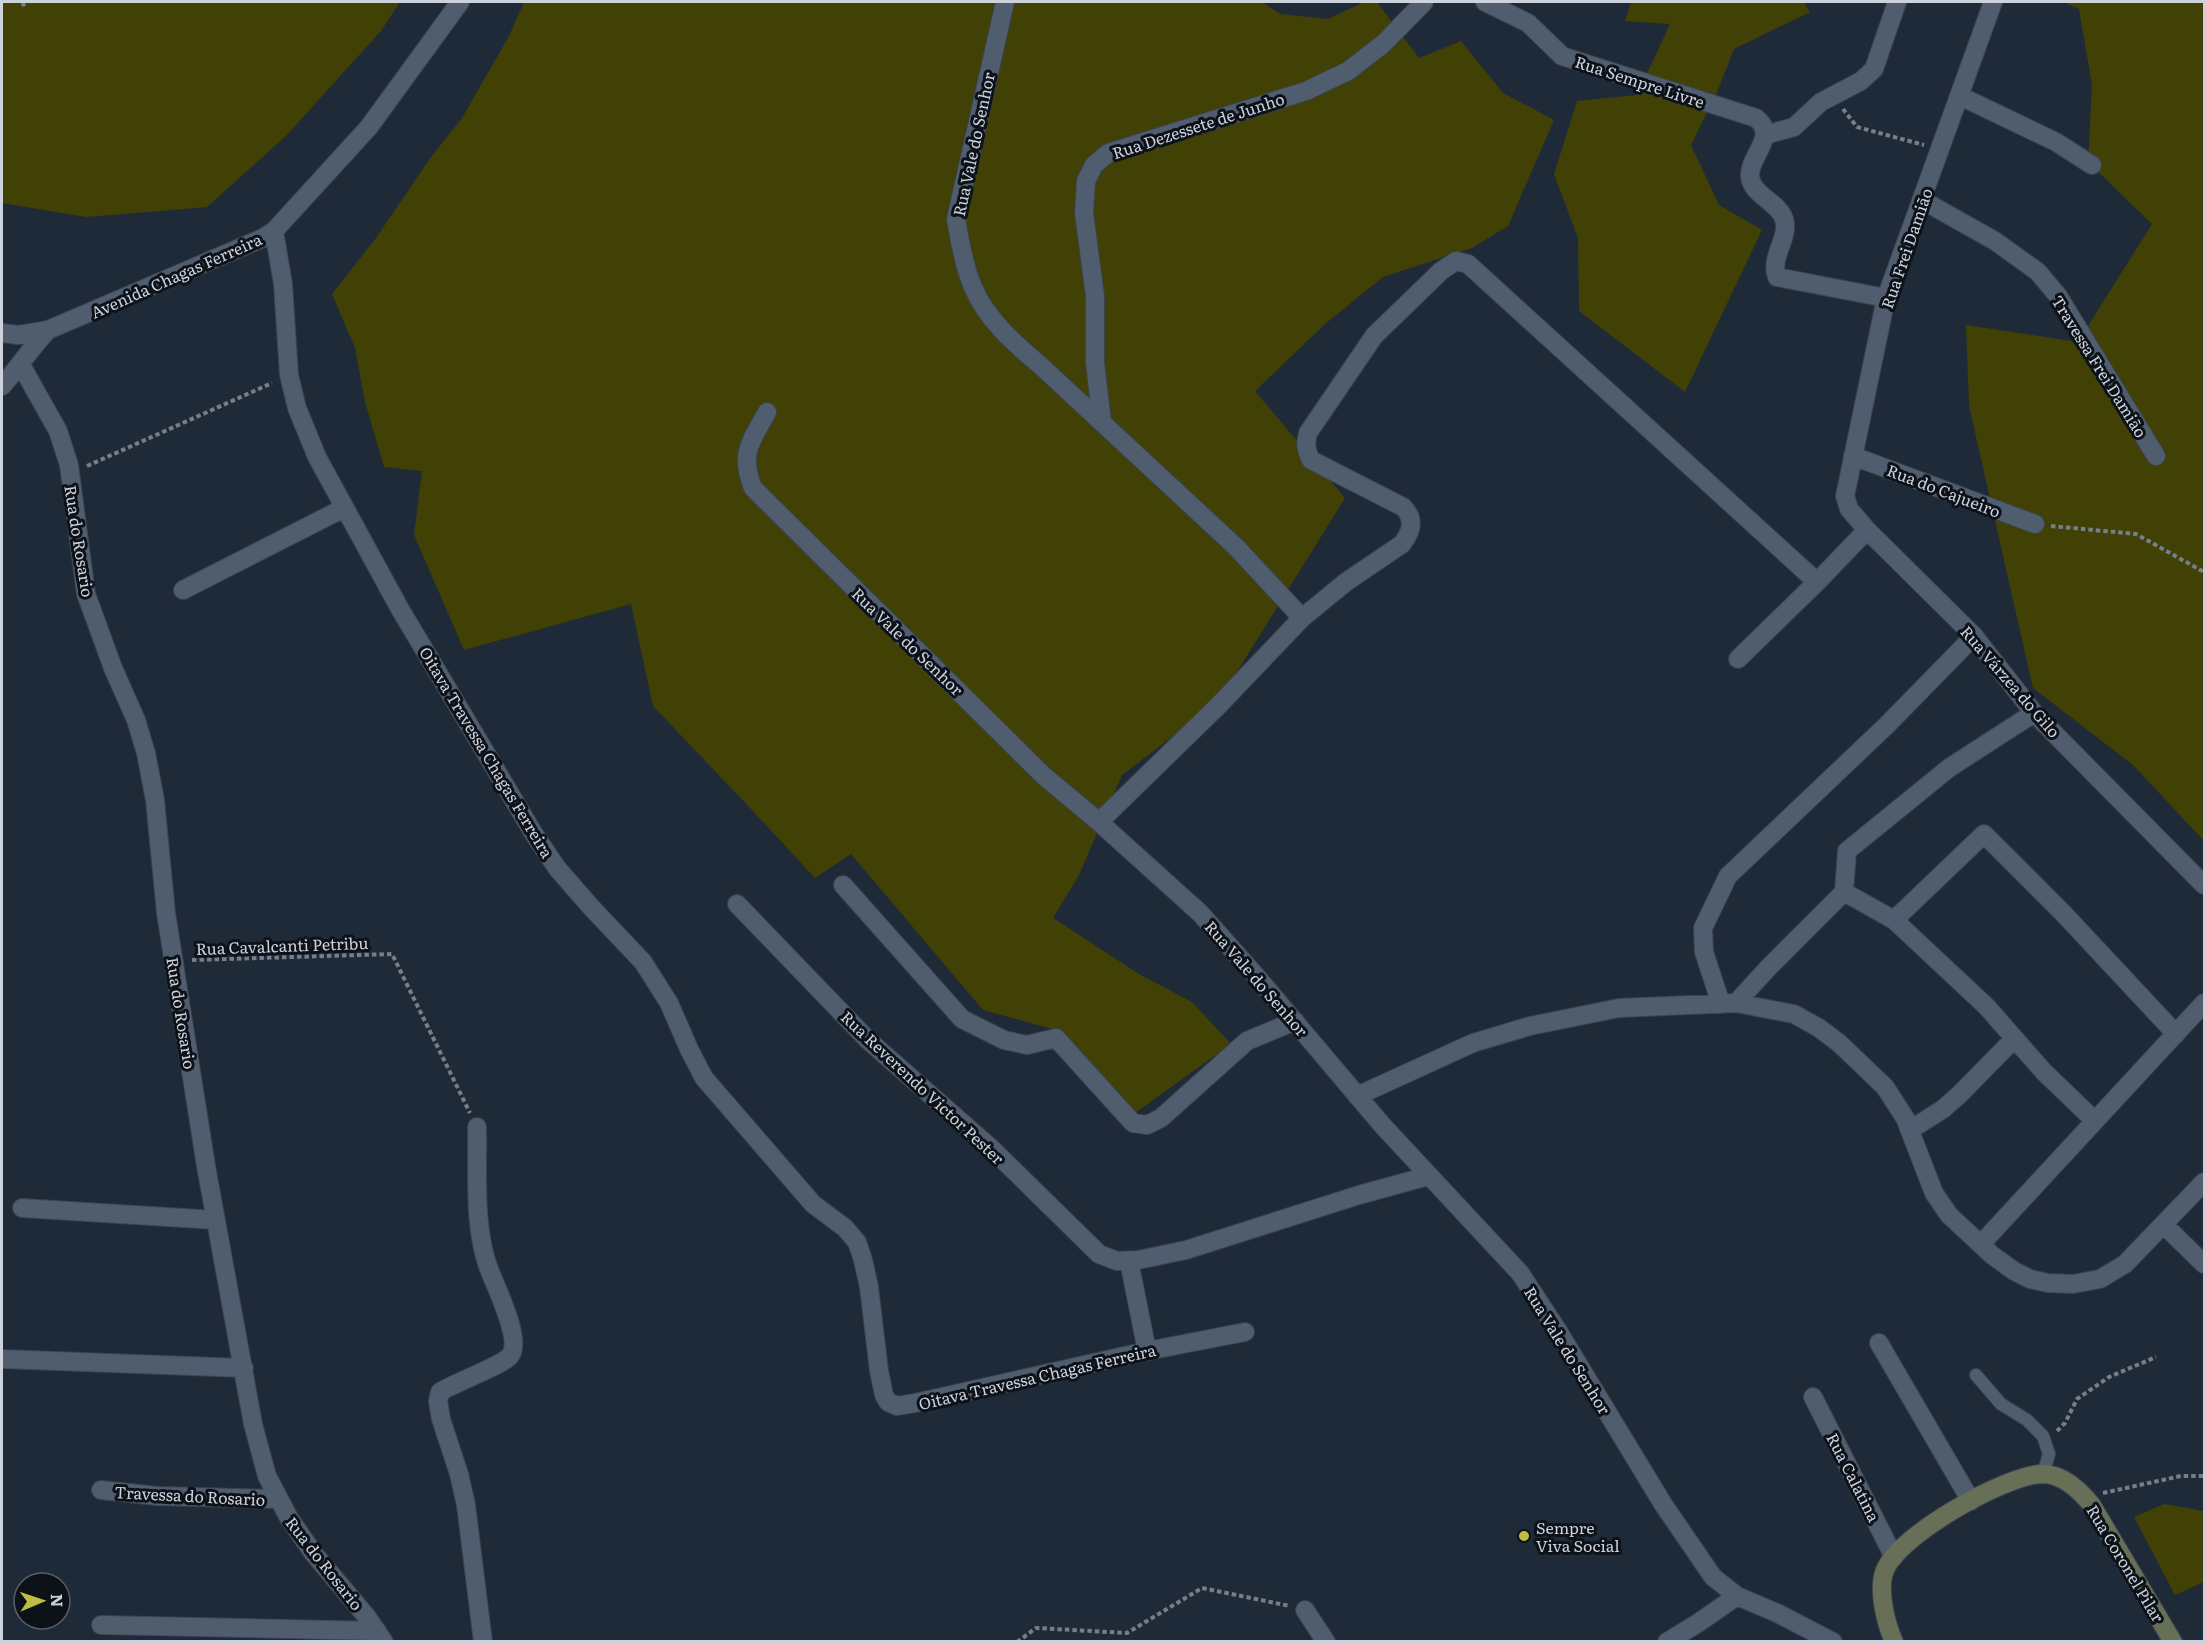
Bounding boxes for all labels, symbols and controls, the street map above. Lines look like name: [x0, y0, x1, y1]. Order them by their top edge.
street label: Rua Sempre Livre: [1572, 49, 1708, 113]
street label: Rua Vale do Senhor: [946, 69, 1000, 218]
street label: Rua Dezessete de Junho: [1109, 86, 1287, 164]
street label: Rua Frei Damião: [1874, 184, 1938, 312]
street label: Avenida Chagas Ferreira: [87, 226, 266, 324]
street label: Travessa Frei Damião: [2046, 290, 2154, 442]
street label: Rua do Cajueiro: [1884, 457, 2004, 523]
street label: Rua do Rosario: [59, 483, 101, 599]
street label: Rua Vale do Senhor: [847, 581, 969, 701]
street label: Rua Várzea do Gilo: [1955, 620, 2067, 742]
street label: Oitava Travessa Chagas Ferreira: [414, 642, 560, 863]
street label: Rua Vale do Senhor: [1200, 915, 1314, 1042]
street label: Rua Cavalcanti Petribu: [195, 930, 369, 960]
street label: Rua do Rosario: [161, 955, 203, 1071]
street label: Rua Reverendo Victor Pester: [836, 1005, 1010, 1170]
street label: Rua Vale do Senhor: [1519, 1281, 1617, 1419]
street label: Oitava Travessa Chagas Ferreira: [916, 1337, 1158, 1415]
street label: Rua Calatina: [1821, 1428, 1887, 1526]
street label: Travessa do Rosario: [114, 1479, 266, 1511]
street label: Rua Coronel Pilar: [2081, 1500, 2171, 1627]
street label: Rua do Rosario: [281, 1511, 369, 1615]
place label: Sempre Viva Social: [1536, 1515, 1620, 1557]
marker: Sempre Viva Social: [1517, 1529, 1531, 1543]
north arrow: [12, 1571, 72, 1631]
text: N: [46, 1593, 70, 1608]

